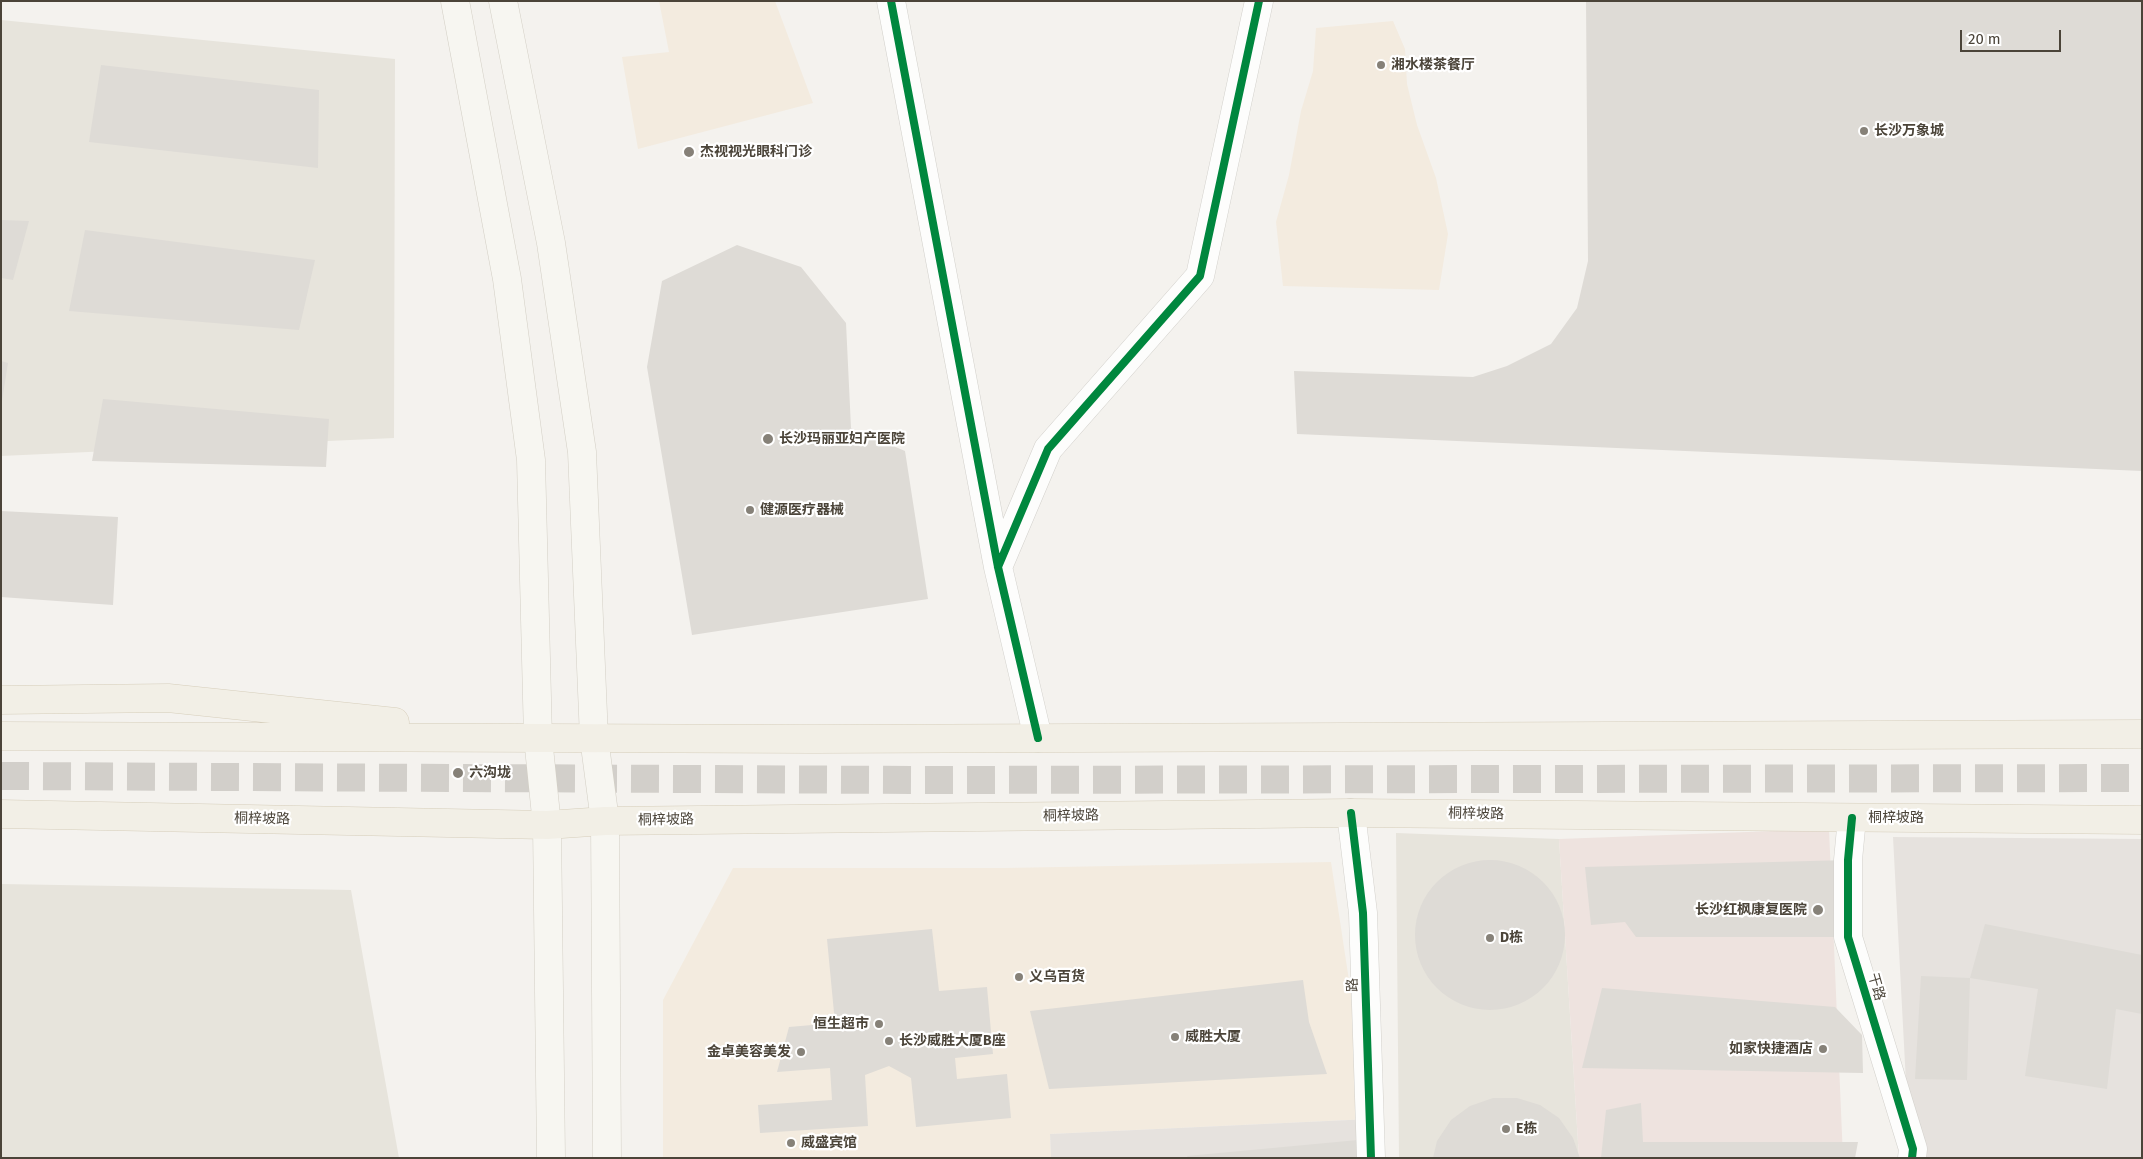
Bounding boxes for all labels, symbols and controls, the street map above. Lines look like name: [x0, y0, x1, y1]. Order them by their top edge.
scale bar: [1963, 20, 2064, 52]
text: 20 m: [1968, 30, 2001, 48]
place label: 湘水楼茶餐厅: [1391, 57, 1475, 73]
marker: 湘水楼茶餐厅: [1375, 59, 1387, 71]
place label: 长沙万象城: [1874, 123, 1944, 139]
marker: 长沙万象城: [1858, 125, 1870, 137]
place label: 杰视视光眼科门诊: [700, 144, 812, 160]
marker: 杰视视光眼科门诊: [682, 145, 696, 159]
place label: 长沙玛丽亚妇产医院: [779, 431, 905, 447]
marker: 长沙玛丽亚妇产医院: [761, 432, 775, 446]
place label: 健源医疗器械: [760, 502, 844, 518]
marker: 健源医疗器械: [744, 504, 756, 516]
place label: 六沟垅: [469, 765, 511, 781]
marker: 六沟垅: [451, 766, 465, 780]
street label: 桐梓坡路: [1448, 805, 1504, 823]
street label: 桐梓坡路: [1043, 807, 1099, 825]
street label: 桐梓坡路: [234, 810, 290, 828]
street label: 桐梓坡路: [1868, 810, 1924, 826]
street label: 桐梓坡路: [638, 811, 694, 829]
place label: 长沙红枫康复医院: [1695, 902, 1807, 918]
marker: 长沙红枫康复医院: [1811, 903, 1825, 917]
place label: D栋: [1500, 930, 1523, 946]
marker: D栋: [1484, 932, 1496, 944]
place label: 义乌百货: [1029, 969, 1085, 985]
marker: 义乌百货: [1013, 971, 1025, 983]
street label: 干路: [1864, 971, 1888, 1003]
street label: 路: [1344, 978, 1362, 992]
place label: 恒生超市: [813, 1016, 869, 1032]
marker: 恒生超市: [873, 1018, 885, 1030]
place label: 威胜大厦: [1185, 1029, 1241, 1045]
marker: 威胜大厦: [1169, 1031, 1181, 1043]
place label: 长沙威胜大厦B座: [899, 1033, 1006, 1049]
marker: 长沙威胜大厦B座: [883, 1035, 895, 1047]
place label: 如家快捷酒店: [1729, 1041, 1813, 1057]
marker: 如家快捷酒店: [1817, 1043, 1829, 1055]
place label: 金卓美容美发: [707, 1044, 791, 1060]
marker: 金卓美容美发: [795, 1046, 807, 1058]
place label: E栋: [1516, 1121, 1537, 1137]
marker: E栋: [1500, 1123, 1512, 1135]
place label: 威盛宾馆: [801, 1135, 857, 1151]
marker: 威盛宾馆: [785, 1137, 797, 1149]

